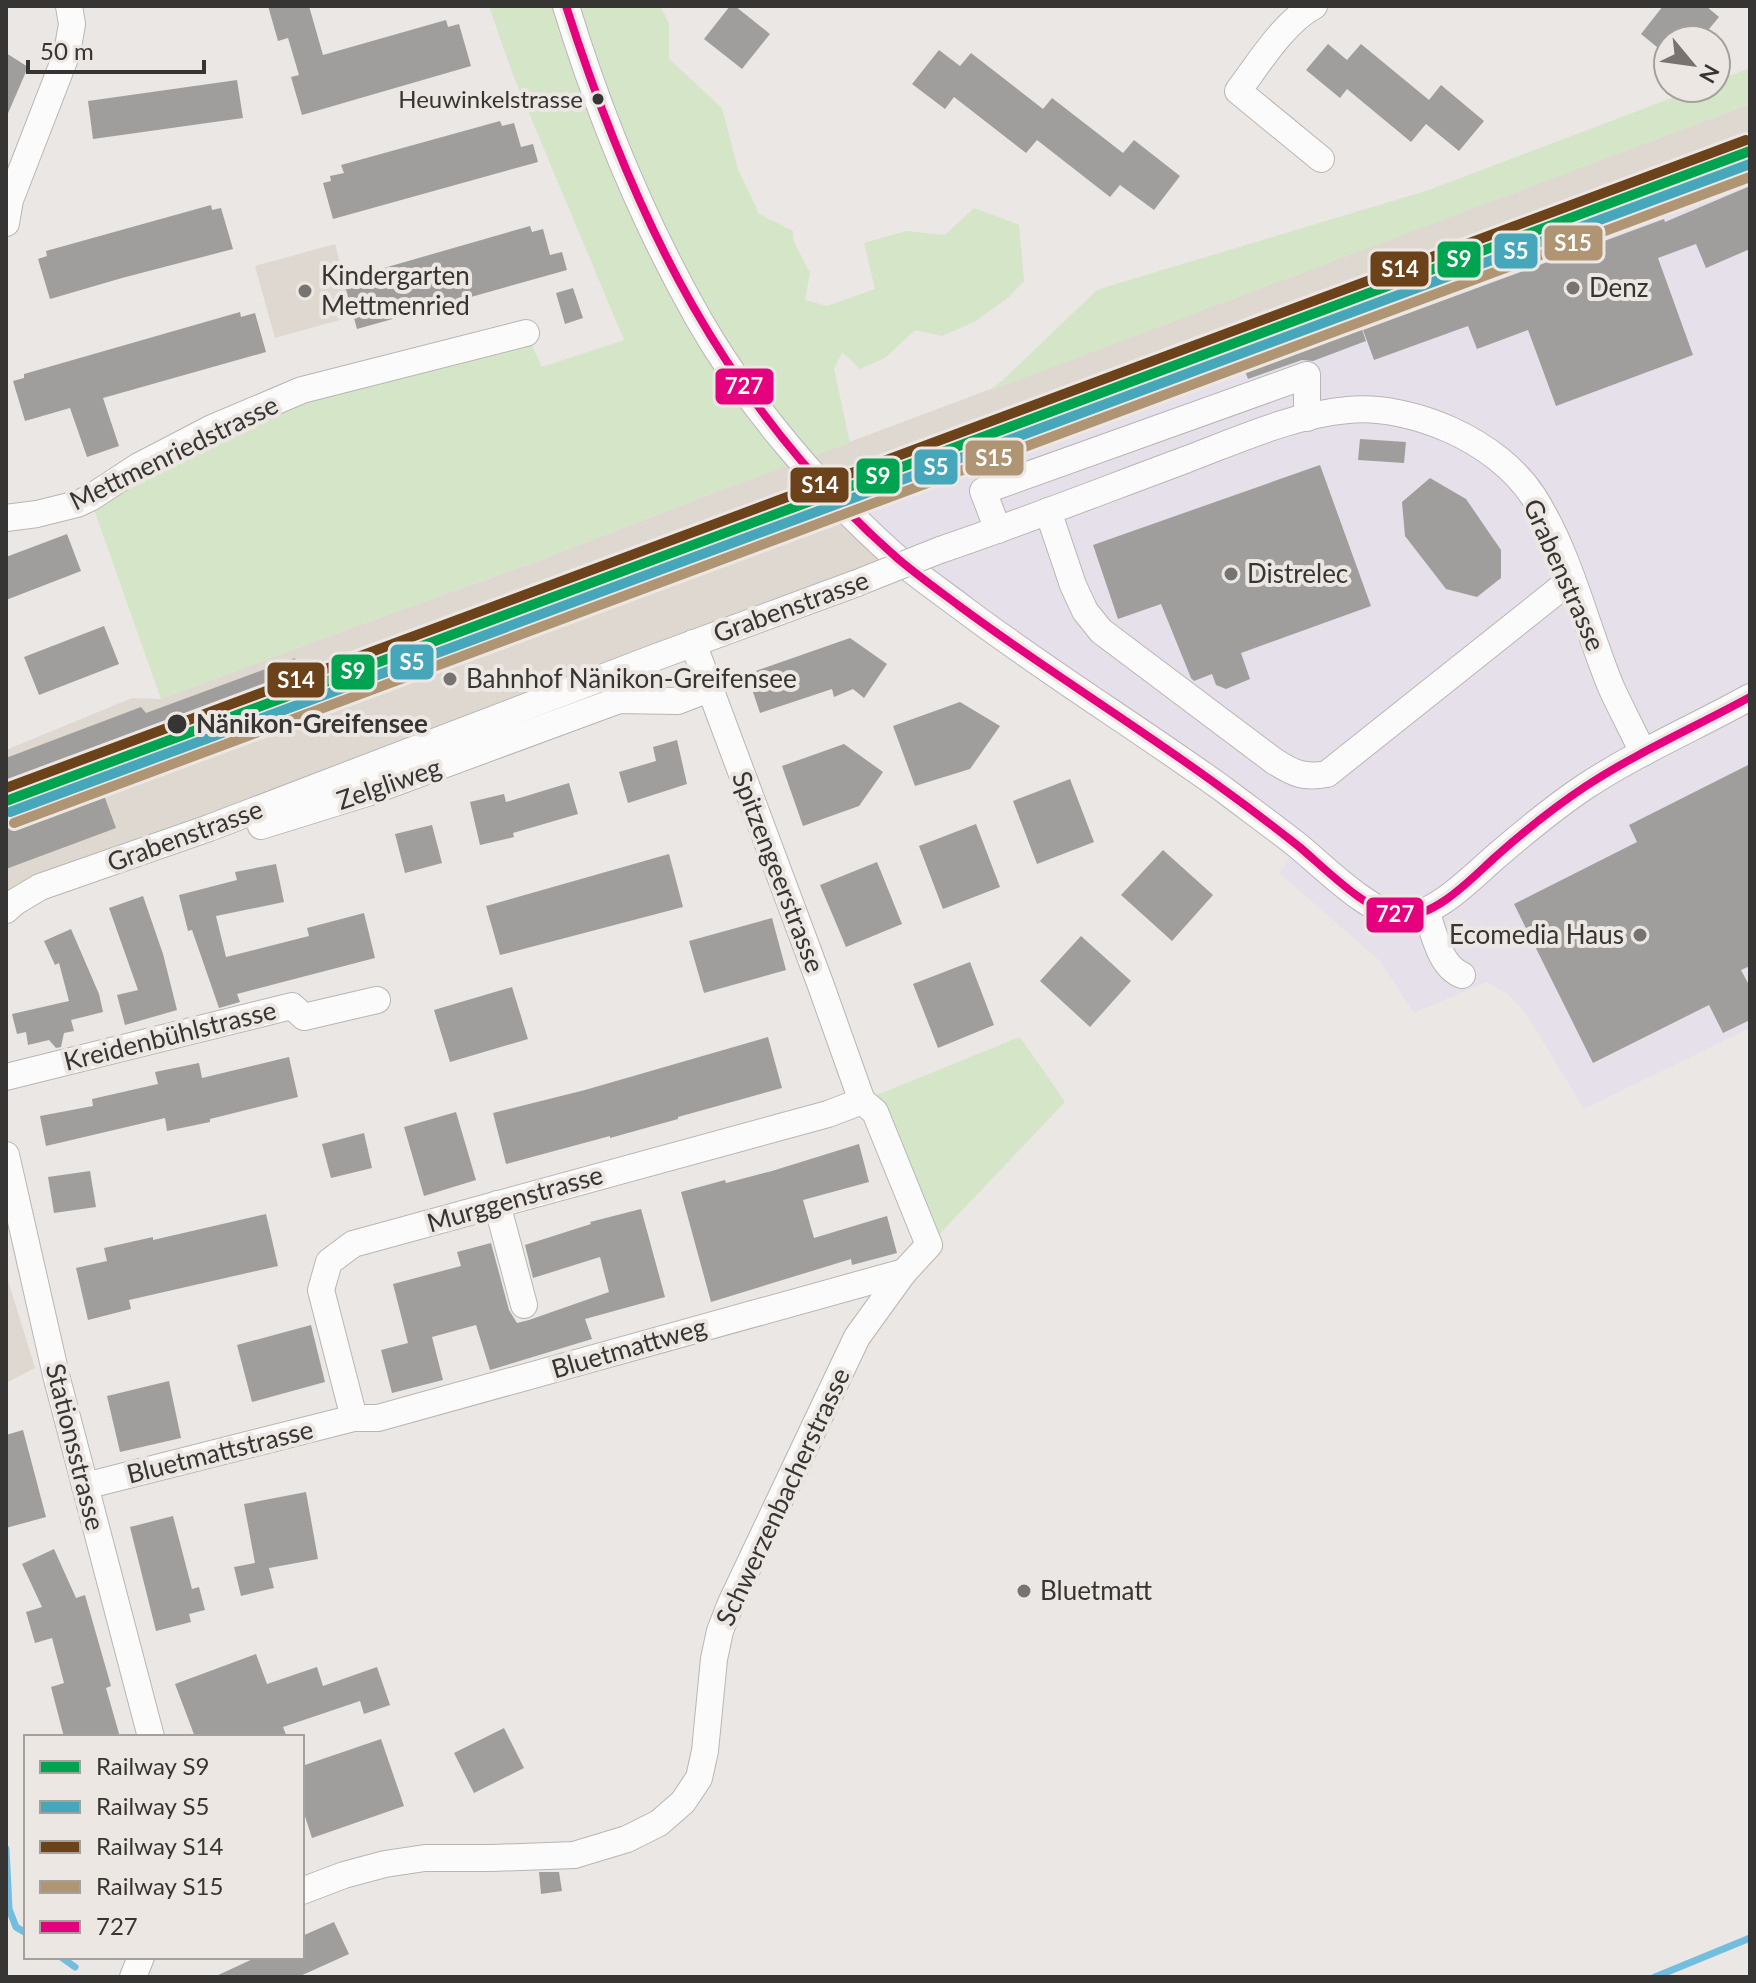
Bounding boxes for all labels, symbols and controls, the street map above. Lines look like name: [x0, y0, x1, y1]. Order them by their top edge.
scale bar: [28, 24, 204, 74]
north arrow: [1652, 24, 1732, 104]
text: 50 m: [40, 36, 94, 65]
text: N: [1694, 60, 1726, 88]
place label: Heuwinkelstrasse: [398, 84, 583, 113]
marker: Heuwinkelstrasse: [590, 91, 606, 107]
line badge: S15: [1543, 224, 1604, 262]
text: S15: [1554, 229, 1592, 256]
line badge: S5: [1493, 232, 1539, 270]
text: S5: [1504, 237, 1528, 264]
line badge: S9: [1436, 240, 1482, 279]
text: S9: [1447, 245, 1471, 272]
line badge: S14: [1369, 250, 1430, 288]
text: S14: [1381, 255, 1419, 282]
place label: Kindergarten Mettmenried: [321, 259, 470, 321]
place label: Denz: [1589, 271, 1649, 303]
marker: Denz: [1564, 279, 1582, 297]
marker: Kindergarten Mettmenried: [296, 282, 314, 300]
line badge: 727: [714, 367, 775, 406]
text: 727: [725, 372, 763, 399]
street label: Mettmenriedstrasse: [64, 388, 283, 516]
line badge: S15: [964, 439, 1025, 477]
text: S15: [975, 444, 1013, 471]
line badge: S5: [913, 448, 959, 486]
text: S5: [924, 453, 948, 480]
line badge: S9: [855, 457, 901, 495]
text: S9: [866, 462, 890, 489]
line badge: S14: [789, 466, 850, 504]
text: S14: [801, 471, 839, 498]
street label: Grabenstrasse: [1517, 494, 1613, 655]
place label: Distrelec: [1247, 557, 1348, 589]
street label: Grabenstrasse: [709, 563, 873, 649]
marker: Distrelec: [1222, 565, 1240, 583]
line badge: S5: [389, 643, 435, 681]
text: S5: [400, 648, 424, 675]
line badge: S9: [330, 653, 376, 691]
text: S9: [341, 657, 365, 684]
line badge: S14: [266, 661, 326, 699]
place label: Bahnhof Nänikon-Greifensee: [466, 662, 797, 694]
text: S14: [277, 666, 315, 693]
marker: Bahnhof Nänikon-Greifensee: [441, 670, 459, 688]
place label: Nänikon-Greifensee: [196, 707, 428, 739]
marker: Nänikon-Greifensee: [165, 712, 189, 736]
street label: Zelgliweg: [332, 750, 445, 816]
street label: Spitzengeerstrasse: [726, 767, 832, 977]
street label: Grabenstrasse: [103, 792, 267, 878]
line badge: 727: [1365, 896, 1425, 934]
text: 727: [1376, 900, 1414, 927]
place label: Ecomedia Haus: [1449, 918, 1624, 950]
marker: Ecomedia Haus: [1631, 926, 1649, 944]
street label: Kreidenbühlstrasse: [60, 993, 279, 1077]
street label: Murggenstrasse: [423, 1158, 606, 1238]
street label: Bluetmattweg: [548, 1310, 710, 1384]
street label: Stationsstrasse: [40, 1360, 112, 1534]
street label: Schwerzenbacherstrasse: [708, 1363, 856, 1630]
street label: Bluetmattstrasse: [123, 1412, 316, 1490]
place label: Bluetmatt: [1040, 1574, 1152, 1606]
marker: Bluetmatt: [1015, 1582, 1033, 1600]
legend: [24, 1735, 304, 1959]
text: Railway S9: [96, 1751, 209, 1780]
text: Railway S5: [96, 1791, 209, 1820]
text: Railway S14: [96, 1831, 223, 1860]
text: Railway S15: [96, 1871, 223, 1900]
text: 727: [96, 1911, 138, 1940]

